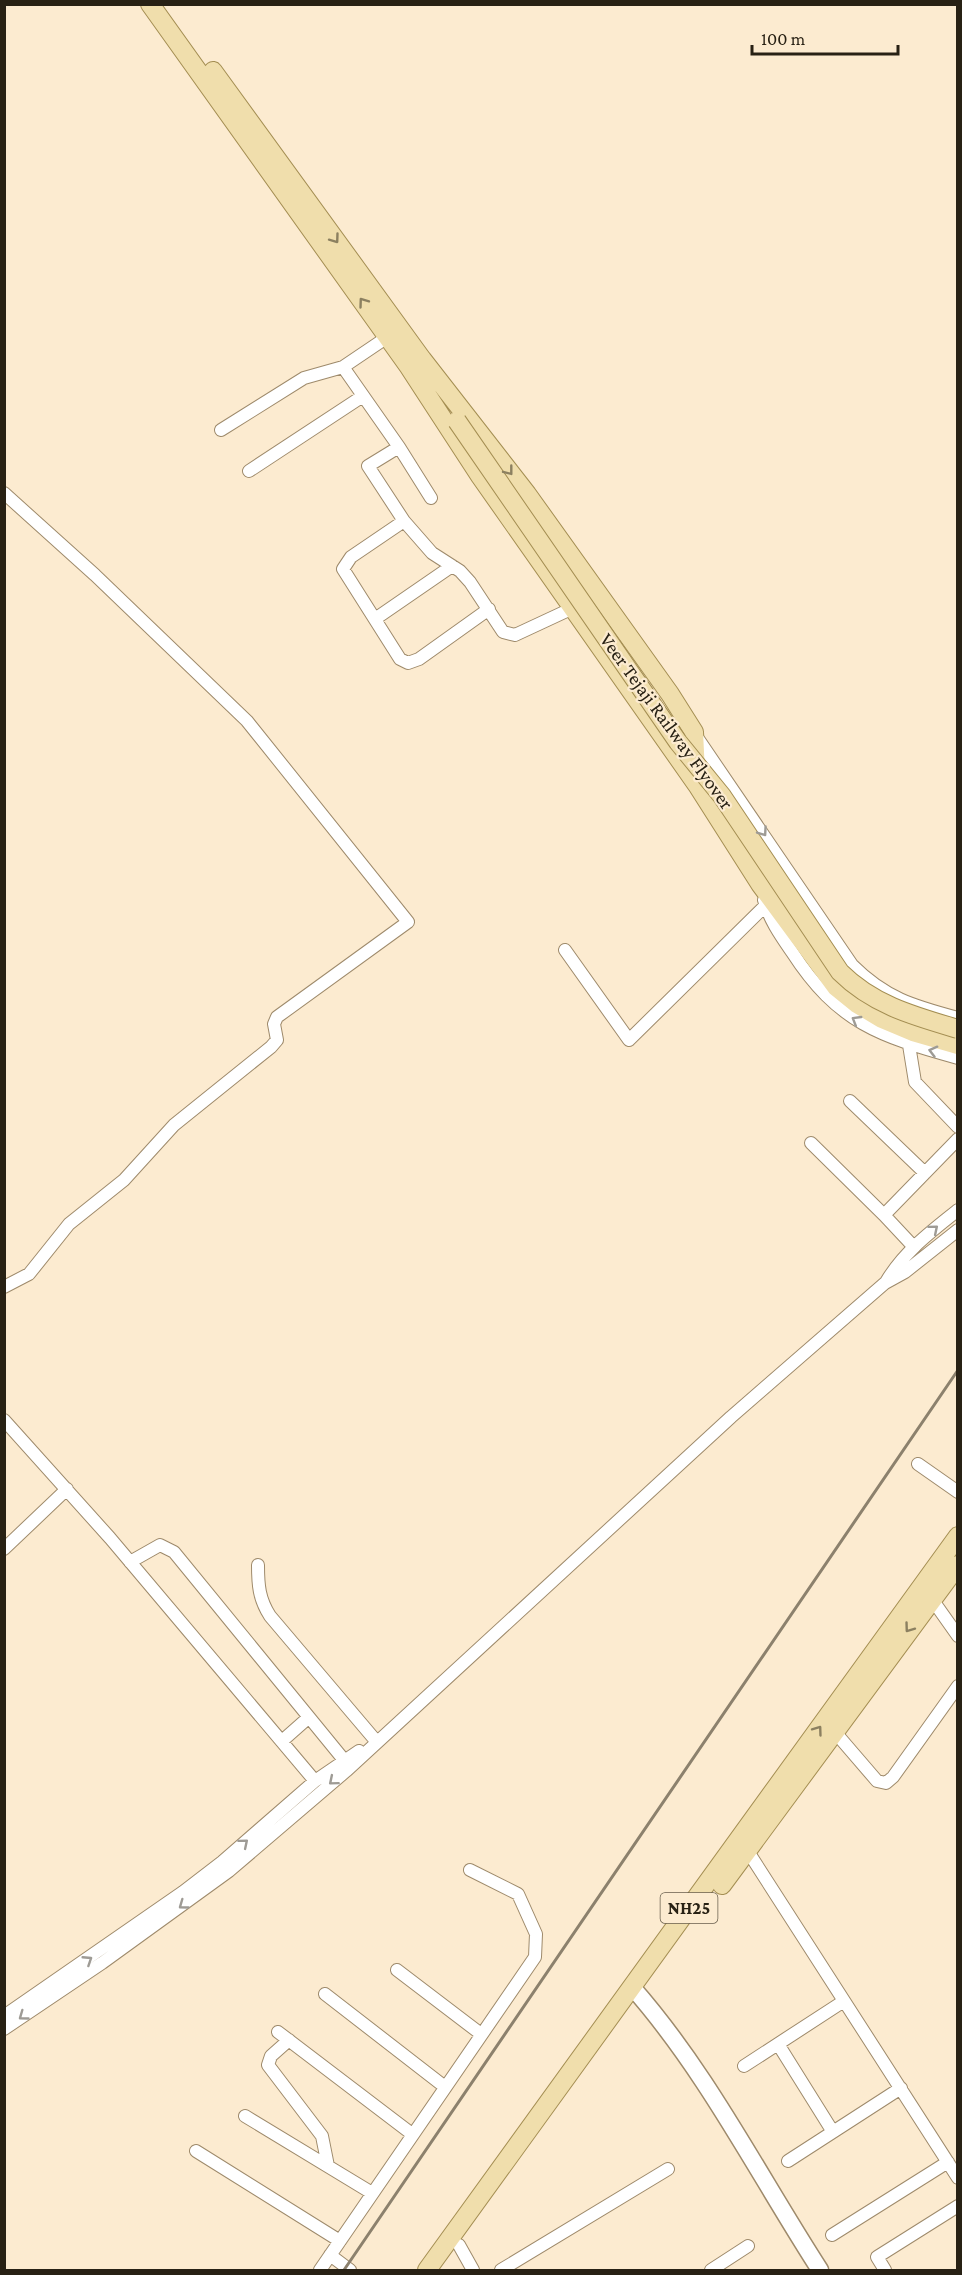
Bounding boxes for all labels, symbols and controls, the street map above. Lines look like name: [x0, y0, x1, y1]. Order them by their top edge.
scale bar: [752, 18, 898, 56]
text: 100 m: [761, 29, 806, 49]
one-way arrow: [327, 232, 338, 243]
one-way arrow: [359, 298, 370, 309]
one-way arrow: [502, 464, 513, 475]
street label: Veer Tejaji Railway Flyover: [595, 629, 738, 814]
one-way arrow: [756, 825, 767, 836]
one-way arrow: [852, 1016, 862, 1028]
one-way arrow: [929, 1046, 939, 1059]
one-way arrow: [927, 1226, 938, 1237]
one-way arrow: [905, 1622, 916, 1633]
one-way arrow: [811, 1725, 822, 1736]
one-way arrow: [329, 1774, 340, 1785]
one-way arrow: [237, 1840, 248, 1851]
road number: NH25: [660, 1893, 718, 1923]
one-way arrow: [179, 1898, 190, 1909]
one-way arrow: [81, 1956, 92, 1967]
one-way arrow: [18, 2009, 29, 2020]

